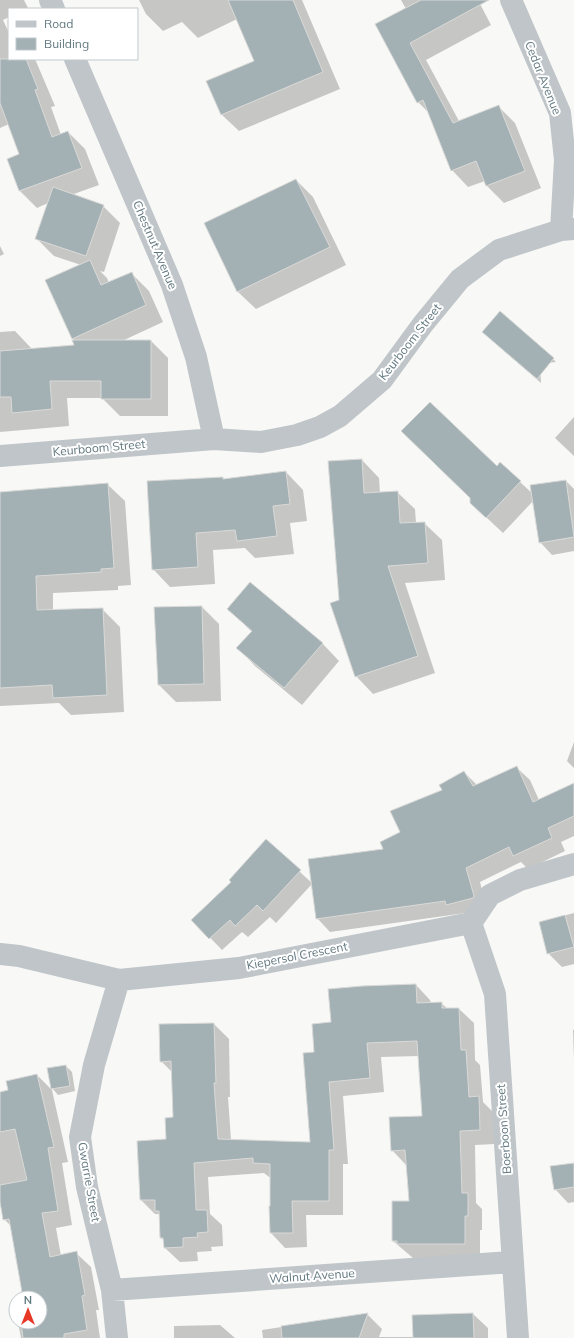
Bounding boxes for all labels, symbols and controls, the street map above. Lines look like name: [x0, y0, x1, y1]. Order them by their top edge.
legend: [8, 8, 138, 60]
text: Road: [44, 16, 73, 31]
text: Building: [44, 36, 89, 51]
street label: Cedar Avenue: [522, 39, 565, 117]
street label: Chestnut Avenue: [130, 198, 181, 291]
street label: Keurboom Street: [375, 300, 444, 383]
street label: Keurboom Street: [52, 436, 146, 459]
street label: Kiepersol Crescent: [245, 938, 349, 973]
street label: Boerboon Street: [493, 1084, 514, 1175]
street label: Gwarrie Street: [75, 1141, 104, 1223]
street label: Walnut Avenue: [269, 1265, 355, 1286]
north arrow: [8, 1290, 48, 1330]
text: N: [24, 1293, 32, 1307]

